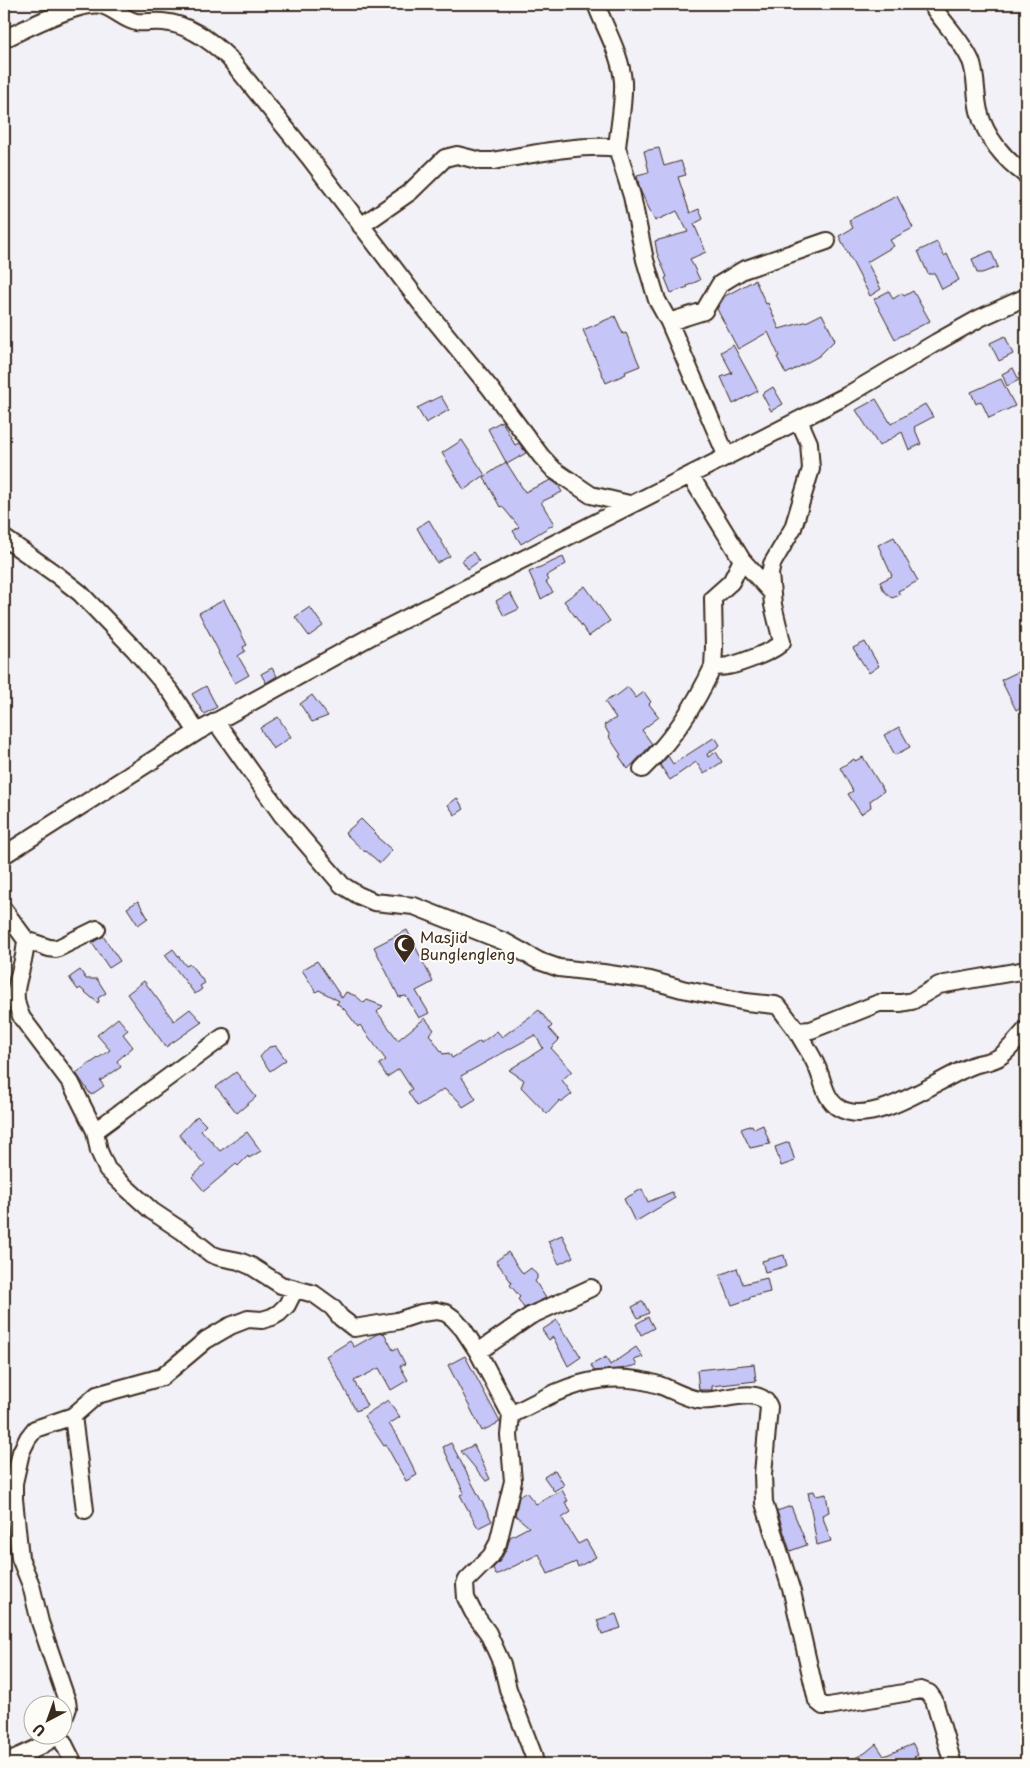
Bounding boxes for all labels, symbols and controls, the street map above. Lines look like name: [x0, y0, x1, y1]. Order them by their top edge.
place label: Masjid Bunglengleng: [420, 925, 515, 965]
mosque icon: Masjid Bunglengleng: [392, 933, 416, 964]
north arrow: [22, 1696, 72, 1746]
text: U: [28, 1719, 50, 1742]

